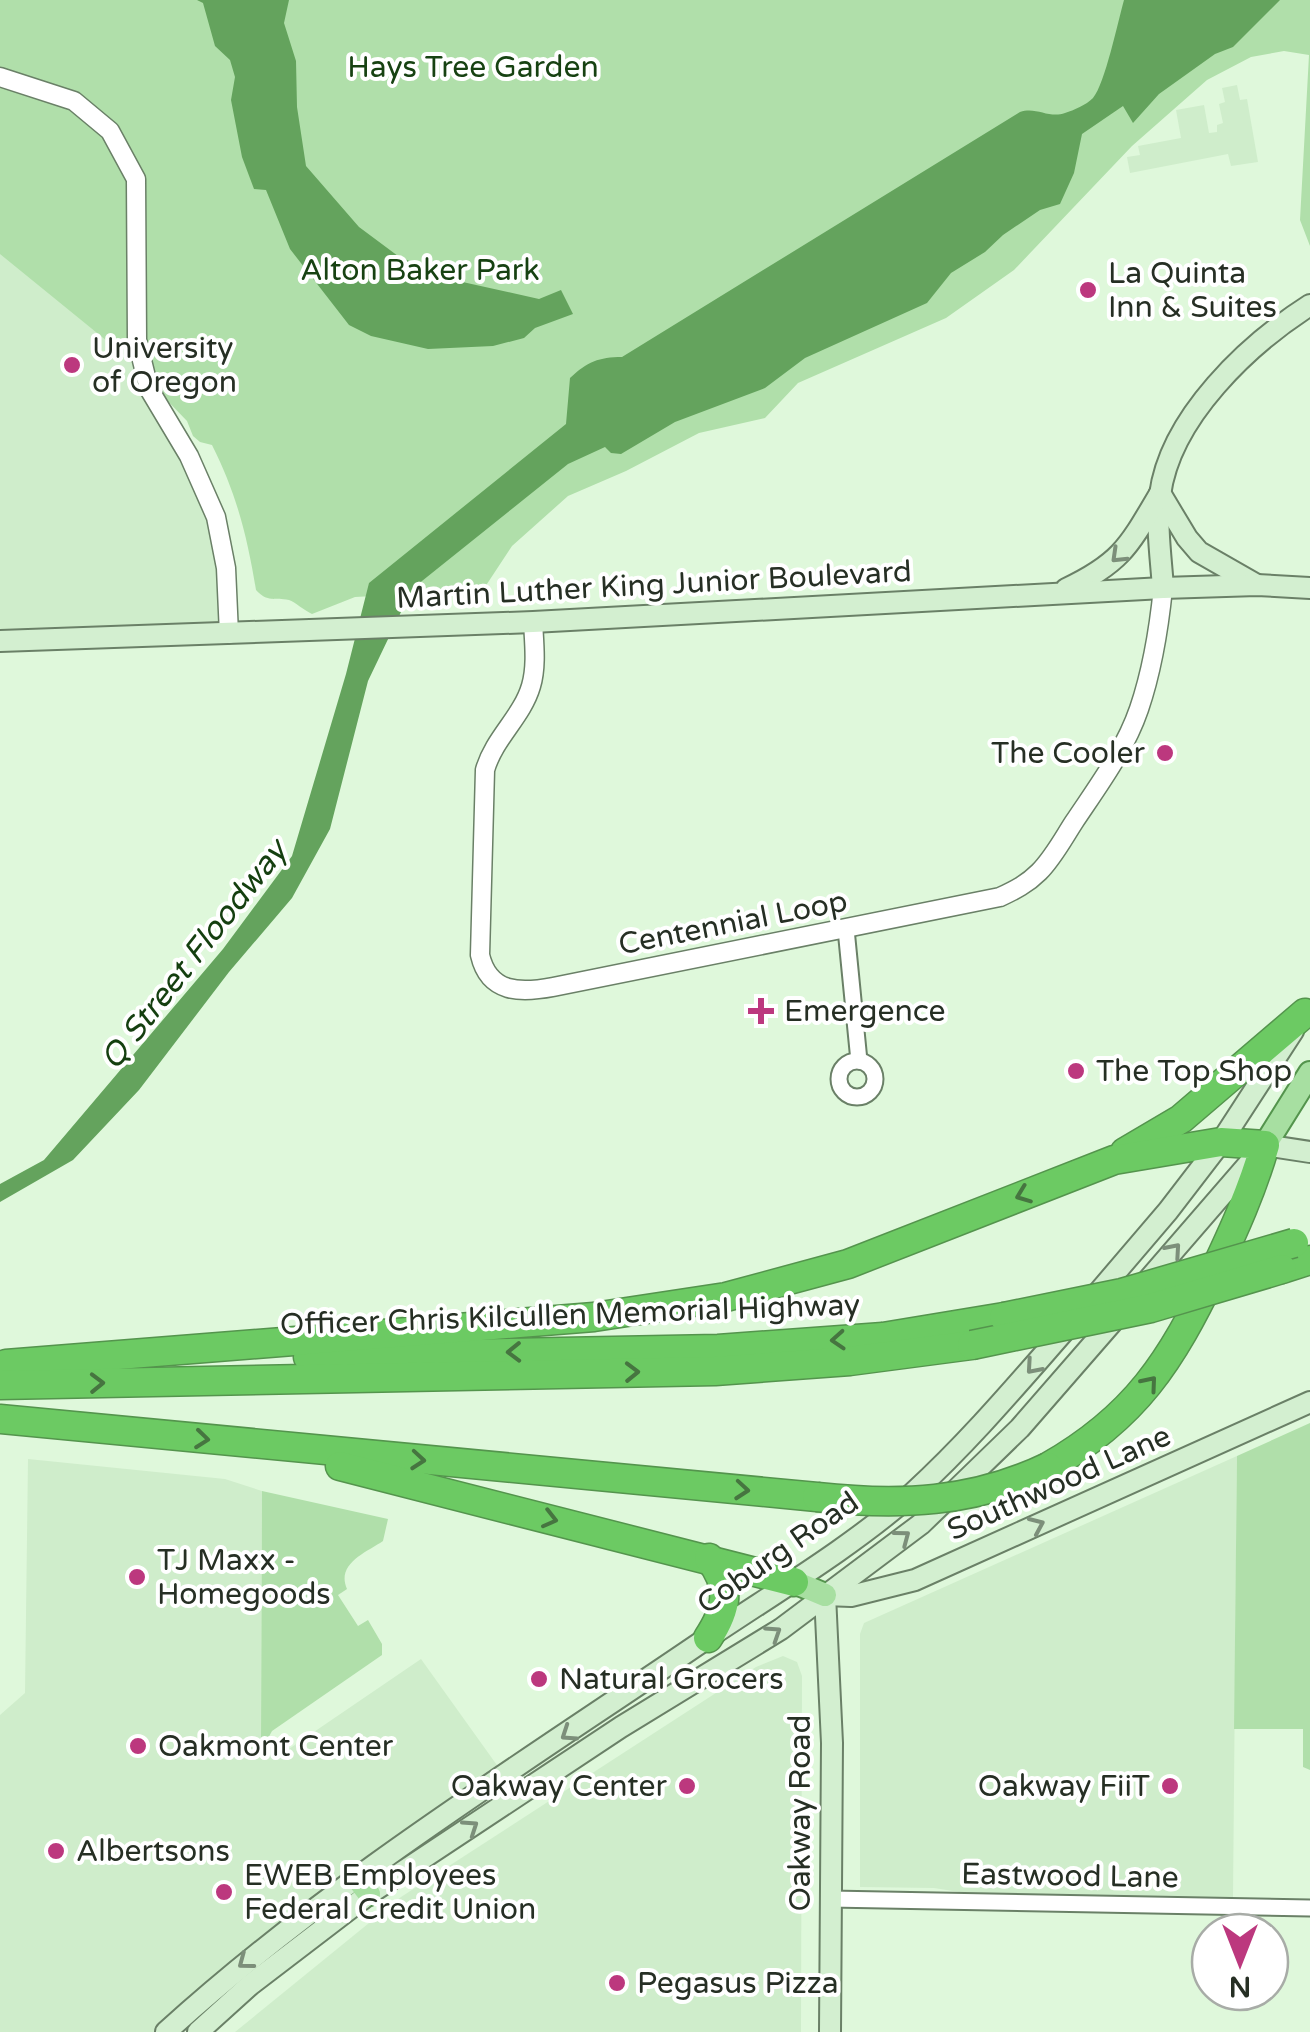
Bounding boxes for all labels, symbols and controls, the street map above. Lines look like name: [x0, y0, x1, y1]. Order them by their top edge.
park label: Hays Tree Garden: [347, 49, 599, 86]
park label: Alton Baker Park: [300, 252, 540, 289]
place label: La Quinta Inn & Suites: [1108, 255, 1277, 326]
marker: La Quinta Inn & Suites: [1077, 279, 1099, 301]
place label: University of Oregon: [92, 330, 237, 401]
marker: University of Oregon: [61, 354, 83, 376]
one-way arrow: [1111, 544, 1129, 562]
street label: Martin Luther King Junior Boulevard: [395, 553, 913, 617]
place label: The Cooler: [991, 735, 1146, 772]
marker: The Cooler: [1154, 742, 1176, 764]
water label: Q Street Floodway: [93, 830, 298, 1077]
street label: Centennial Loop: [615, 883, 851, 963]
place label: Emergence: [784, 993, 946, 1030]
marker: Emergence: [748, 998, 774, 1024]
place label: The Top Shop: [1096, 1053, 1292, 1090]
marker: The Top Shop: [1065, 1060, 1087, 1082]
one-way arrow: [1015, 1183, 1033, 1203]
one-way arrow: [1162, 1243, 1180, 1261]
street label: Officer Chris Kilcullen Memorial Highway: [279, 1286, 861, 1344]
one-way arrow: [830, 1329, 846, 1350]
one-way arrow: [505, 1342, 521, 1363]
one-way arrow: [1026, 1355, 1044, 1374]
one-way arrow: [625, 1362, 641, 1383]
one-way arrow: [90, 1373, 106, 1394]
one-way arrow: [1138, 1377, 1156, 1395]
street label: Southwood Lane: [942, 1417, 1176, 1549]
one-way arrow: [194, 1428, 210, 1449]
one-way arrow: [410, 1448, 426, 1470]
one-way arrow: [734, 1479, 750, 1500]
street label: Coburg Road: [690, 1484, 866, 1622]
one-way arrow: [541, 1507, 558, 1528]
one-way arrow: [1027, 1518, 1045, 1538]
one-way arrow: [892, 1531, 910, 1548]
place label: TJ Maxx - Homegoods: [157, 1542, 331, 1613]
marker: TJ Maxx - Homegoods: [126, 1566, 148, 1588]
one-way arrow: [764, 1626, 782, 1645]
place label: Natural Grocers: [559, 1661, 784, 1698]
marker: Natural Grocers: [528, 1668, 550, 1690]
street label: Oakway Road: [782, 1715, 819, 1911]
one-way arrow: [560, 1722, 579, 1740]
place label: Oakmont Center: [158, 1728, 394, 1765]
marker: Oakmont Center: [127, 1735, 149, 1757]
place label: Oakway Center: [451, 1768, 667, 1805]
place label: Oakway FiiT: [978, 1768, 1150, 1805]
marker: Oakway Center: [676, 1775, 698, 1797]
marker: Oakway FiiT: [1159, 1775, 1181, 1797]
one-way arrow: [461, 1820, 479, 1839]
place label: Albertsons: [76, 1833, 230, 1870]
marker: Albertsons: [45, 1840, 67, 1862]
street label: Eastwood Lane: [961, 1856, 1179, 1896]
place label: EWEB Employees Federal Credit Union: [244, 1857, 536, 1928]
marker: EWEB Employees Federal Credit Union: [213, 1881, 235, 1903]
north arrow: [1190, 1912, 1290, 2012]
one-way arrow: [238, 1950, 256, 1967]
place label: Pegasus Pizza: [637, 1965, 839, 2002]
text: N: [1229, 1969, 1251, 2003]
marker: Pegasus Pizza: [606, 1972, 628, 1994]

